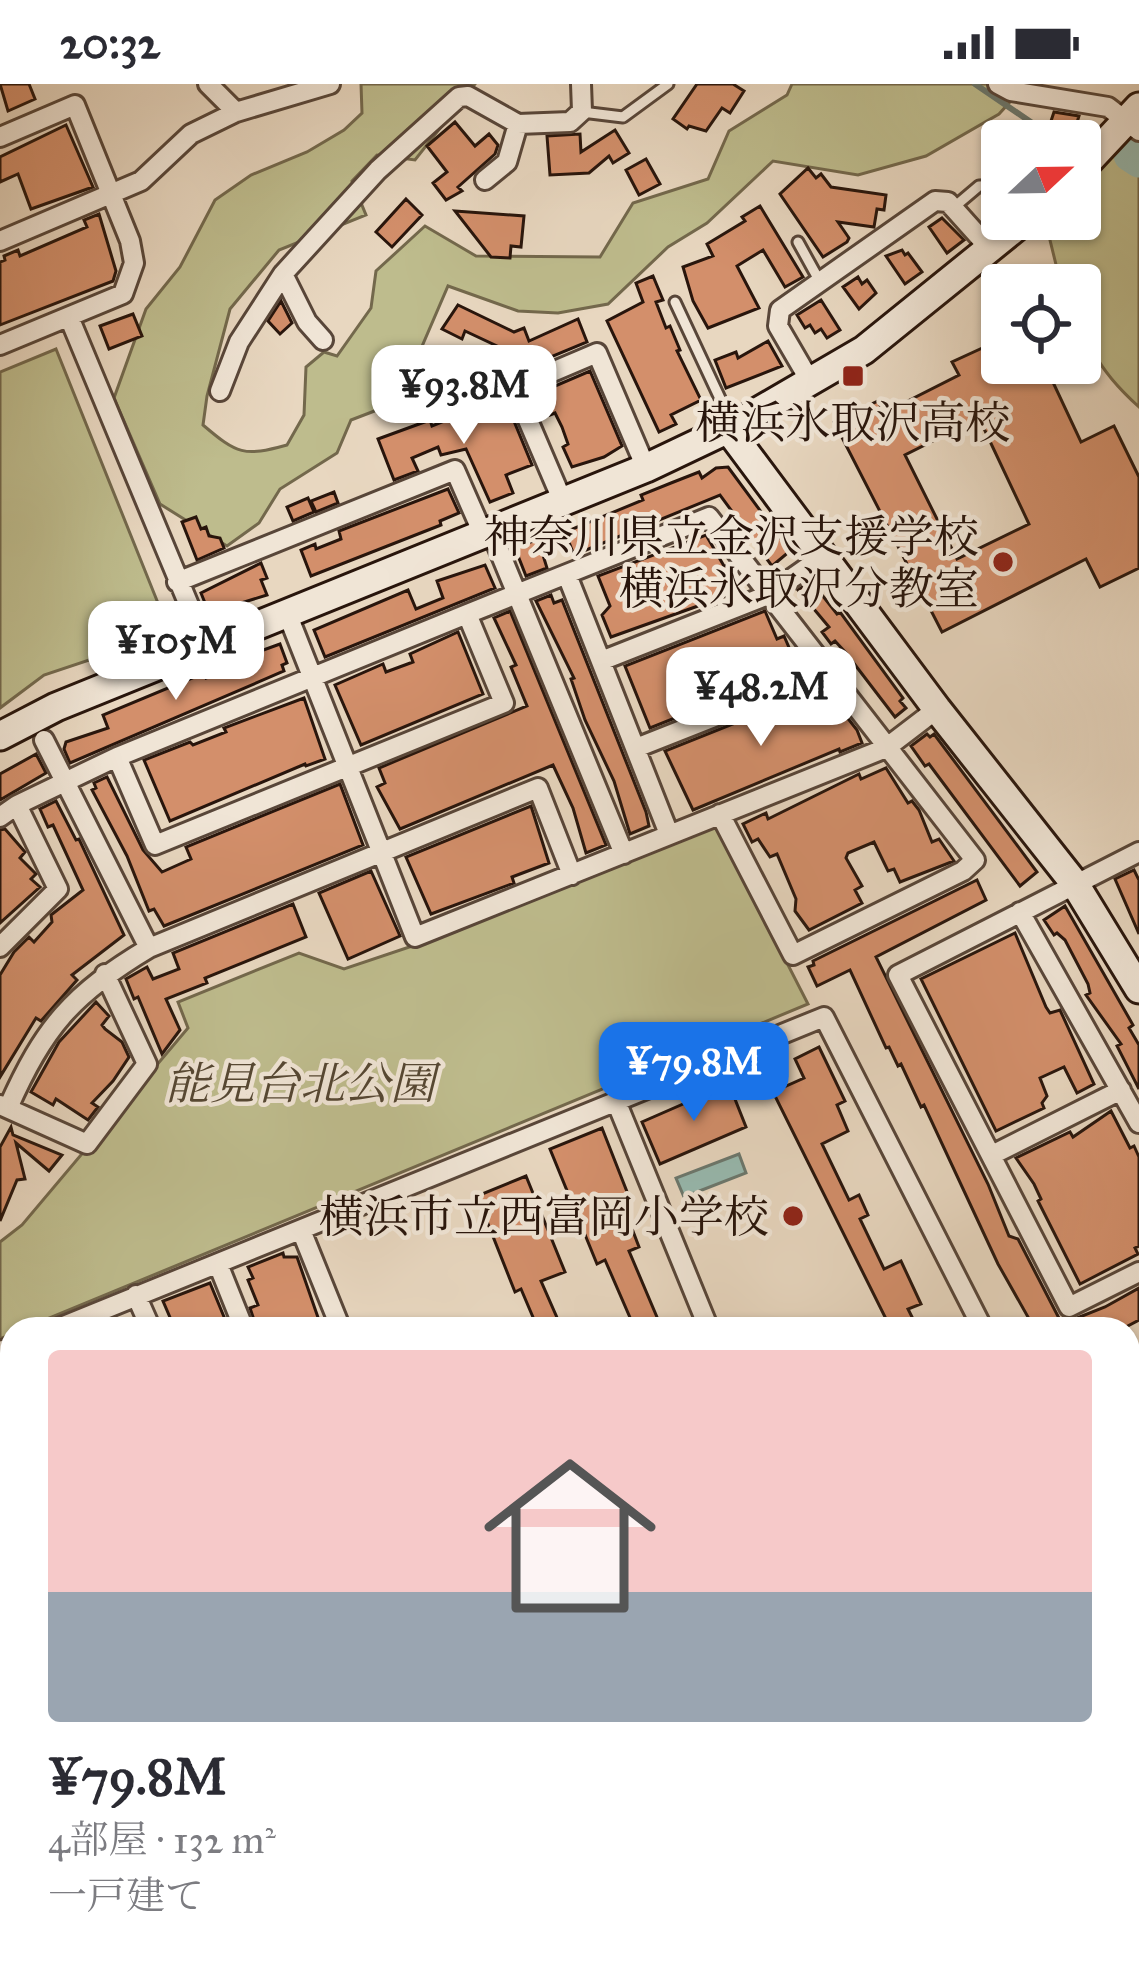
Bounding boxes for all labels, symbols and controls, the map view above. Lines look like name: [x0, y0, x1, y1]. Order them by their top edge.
text: 20:32: [60, 15, 160, 70]
north arrow: [981, 120, 1101, 240]
map controls: [981, 120, 1101, 384]
button: locate: [981, 264, 1101, 384]
pin: ¥93.8M: [366, 345, 562, 447]
text: ¥93.8M: [398, 360, 530, 408]
marker: 横浜氷取沢高校: [840, 363, 866, 389]
place label: 横浜氷取沢高校: [695, 395, 1011, 450]
place label: 神奈川県立金沢支援学校 横浜氷取沢分教室: [484, 509, 979, 616]
marker: 神奈川県立金沢支援学校 横浜氷取沢分教室: [990, 549, 1016, 575]
pin: ¥105M: [92, 601, 260, 703]
text: ¥105M: [115, 616, 237, 664]
pin: ¥48.2M: [663, 647, 859, 749]
text: ¥48.2M: [693, 662, 829, 710]
pin: ¥79.8M: [596, 1022, 792, 1124]
text: ¥79.8M: [626, 1037, 762, 1085]
park label: 能見台北公園: [165, 1056, 442, 1111]
place label: 横浜市立西富岡小学校: [319, 1189, 769, 1244]
marker: 横浜市立西富岡小学校: [780, 1203, 806, 1229]
icon: home: [462, 1428, 678, 1644]
text: ¥79.8M: [48, 1746, 226, 1808]
text: 4部屋 · 132 m²: [48, 1816, 276, 1864]
text: 一戸建て: [48, 1872, 204, 1920]

